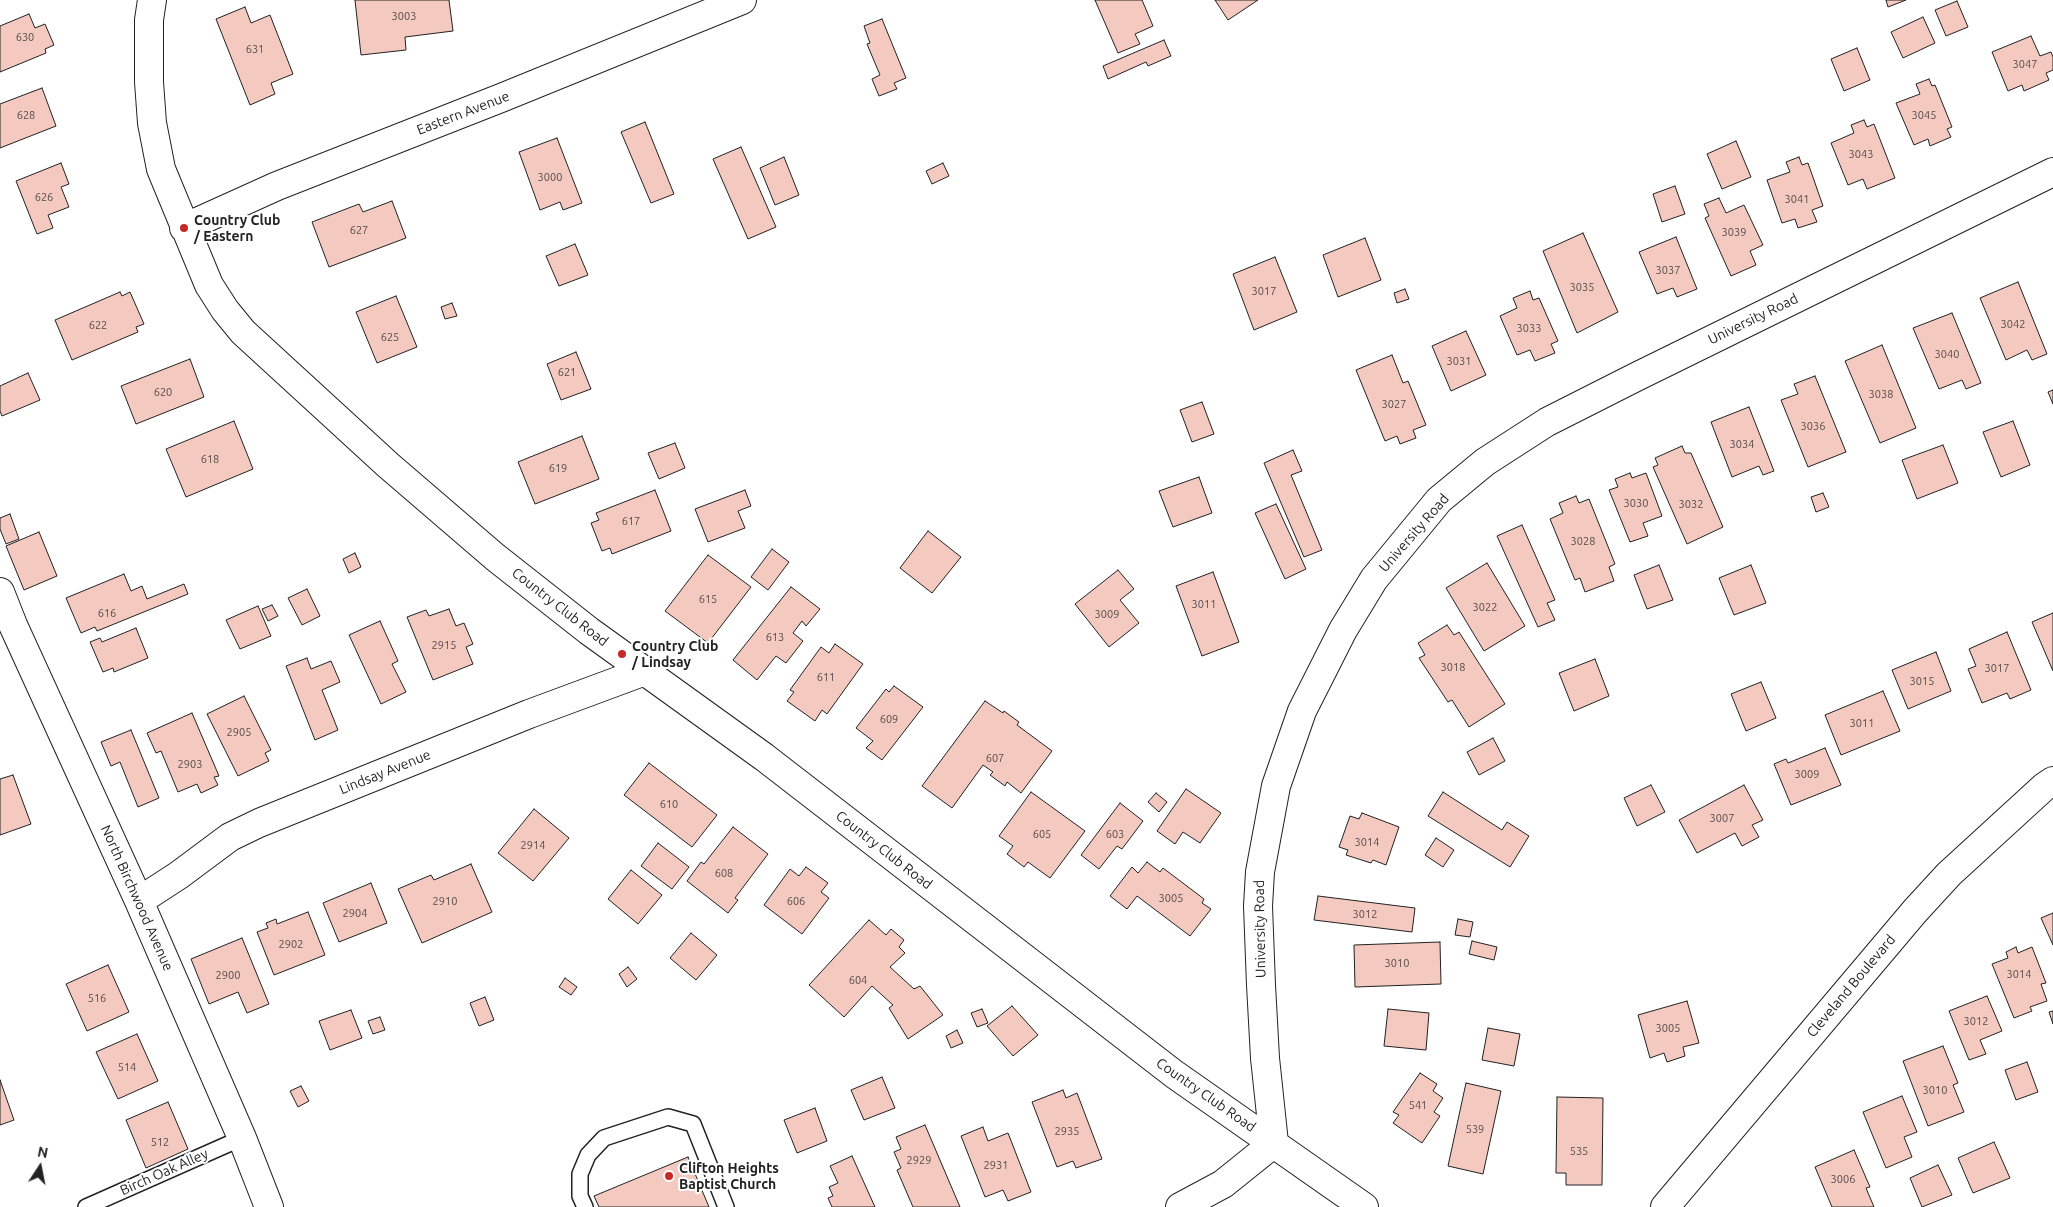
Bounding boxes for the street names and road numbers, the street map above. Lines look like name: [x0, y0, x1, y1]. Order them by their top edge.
street label: Eastern Avenue: [414, 88, 512, 138]
street label: University Road: [1705, 290, 1801, 348]
street label: University Road: [1376, 491, 1452, 575]
street label: Country Club Road: [508, 564, 612, 650]
street label: Lindsay Avenue: [337, 746, 433, 798]
street label: Country Club Road: [832, 807, 936, 893]
street label: North Birchwood Avenue: [97, 822, 177, 974]
street label: University Road: [1251, 880, 1269, 978]
street label: Cleveland Boulevard: [1803, 931, 1899, 1041]
street label: Country Club Road: [1153, 1054, 1259, 1136]
street label: Birch Oak Alley: [117, 1145, 211, 1199]

